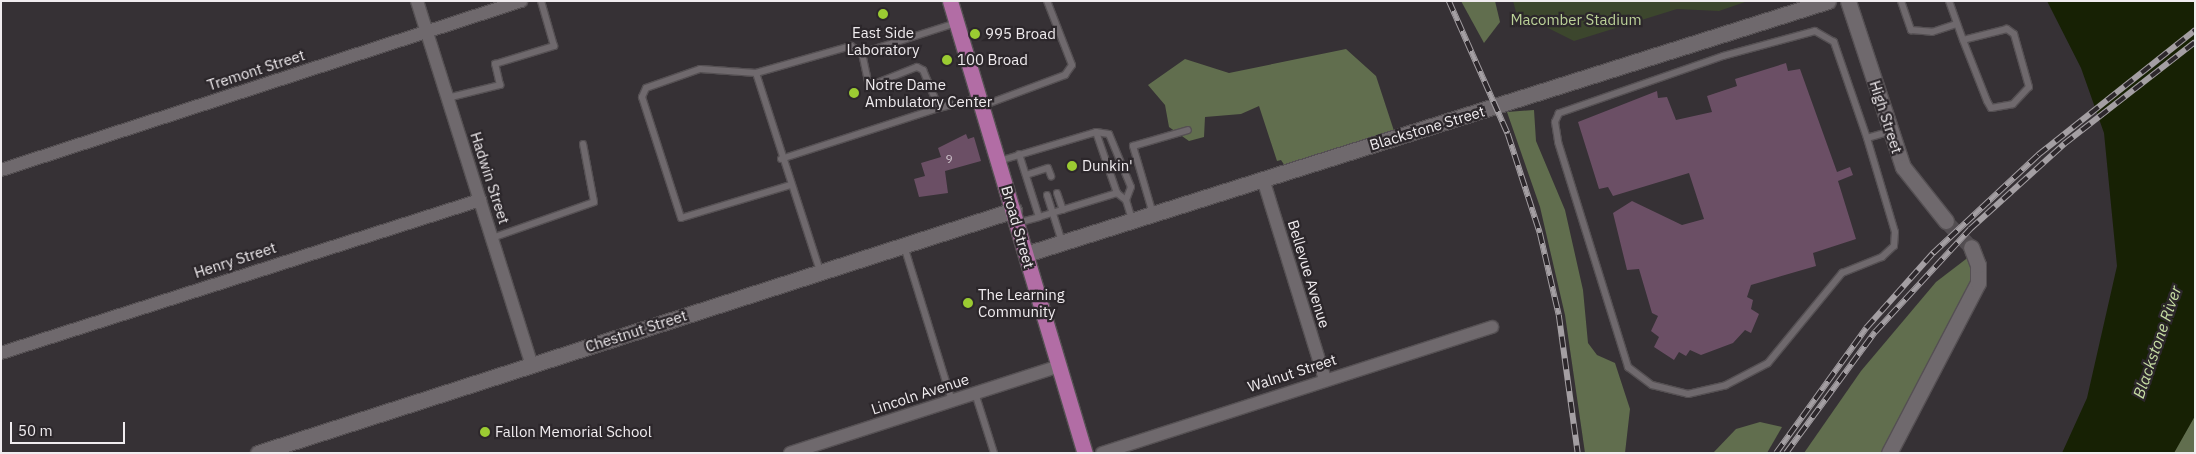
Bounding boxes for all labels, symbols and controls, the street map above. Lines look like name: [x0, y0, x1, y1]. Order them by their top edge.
marker: East Side Laboratory: [876, 7, 890, 21]
park label: Macomber Stadium: [1510, 11, 1642, 29]
place label: East Side Laboratory: [847, 23, 919, 58]
place label: 995 Broad: [985, 25, 1056, 43]
marker: 995 Broad: [969, 28, 981, 40]
street label: Tremont Street: [205, 46, 307, 94]
place label: 100 Broad: [957, 51, 1028, 69]
marker: 100 Broad: [941, 54, 953, 66]
place label: Notre Dame Ambulatory Center: [865, 75, 992, 110]
street label: High Street: [1866, 78, 1906, 156]
marker: Notre Dame Ambulatory Center: [847, 86, 861, 100]
street label: Blackstone Street: [1367, 102, 1487, 154]
street label: Hadwin Street: [467, 130, 513, 226]
house number: 9: [945, 152, 953, 166]
place label: Dunkin': [1082, 157, 1133, 175]
marker: Dunkin': [1066, 160, 1078, 172]
street label: Broad Street: [998, 184, 1038, 270]
street label: Bellevue Avenue: [1284, 218, 1334, 330]
street label: Henry Street: [192, 238, 278, 282]
water label: Blackstone River: [2129, 283, 2185, 401]
place label: The Learning Community: [978, 285, 1065, 320]
marker: The Learning Community: [962, 297, 974, 309]
street label: Chestnut Street: [583, 306, 689, 356]
street label: Walnut Street: [1245, 350, 1339, 396]
street label: Lincoln Avenue: [869, 370, 971, 418]
scale bar: [12, 412, 128, 444]
text: 50 m: [18, 421, 53, 440]
place label: Fallon Memorial School: [495, 423, 652, 441]
marker: Fallon Memorial School: [479, 426, 491, 438]

